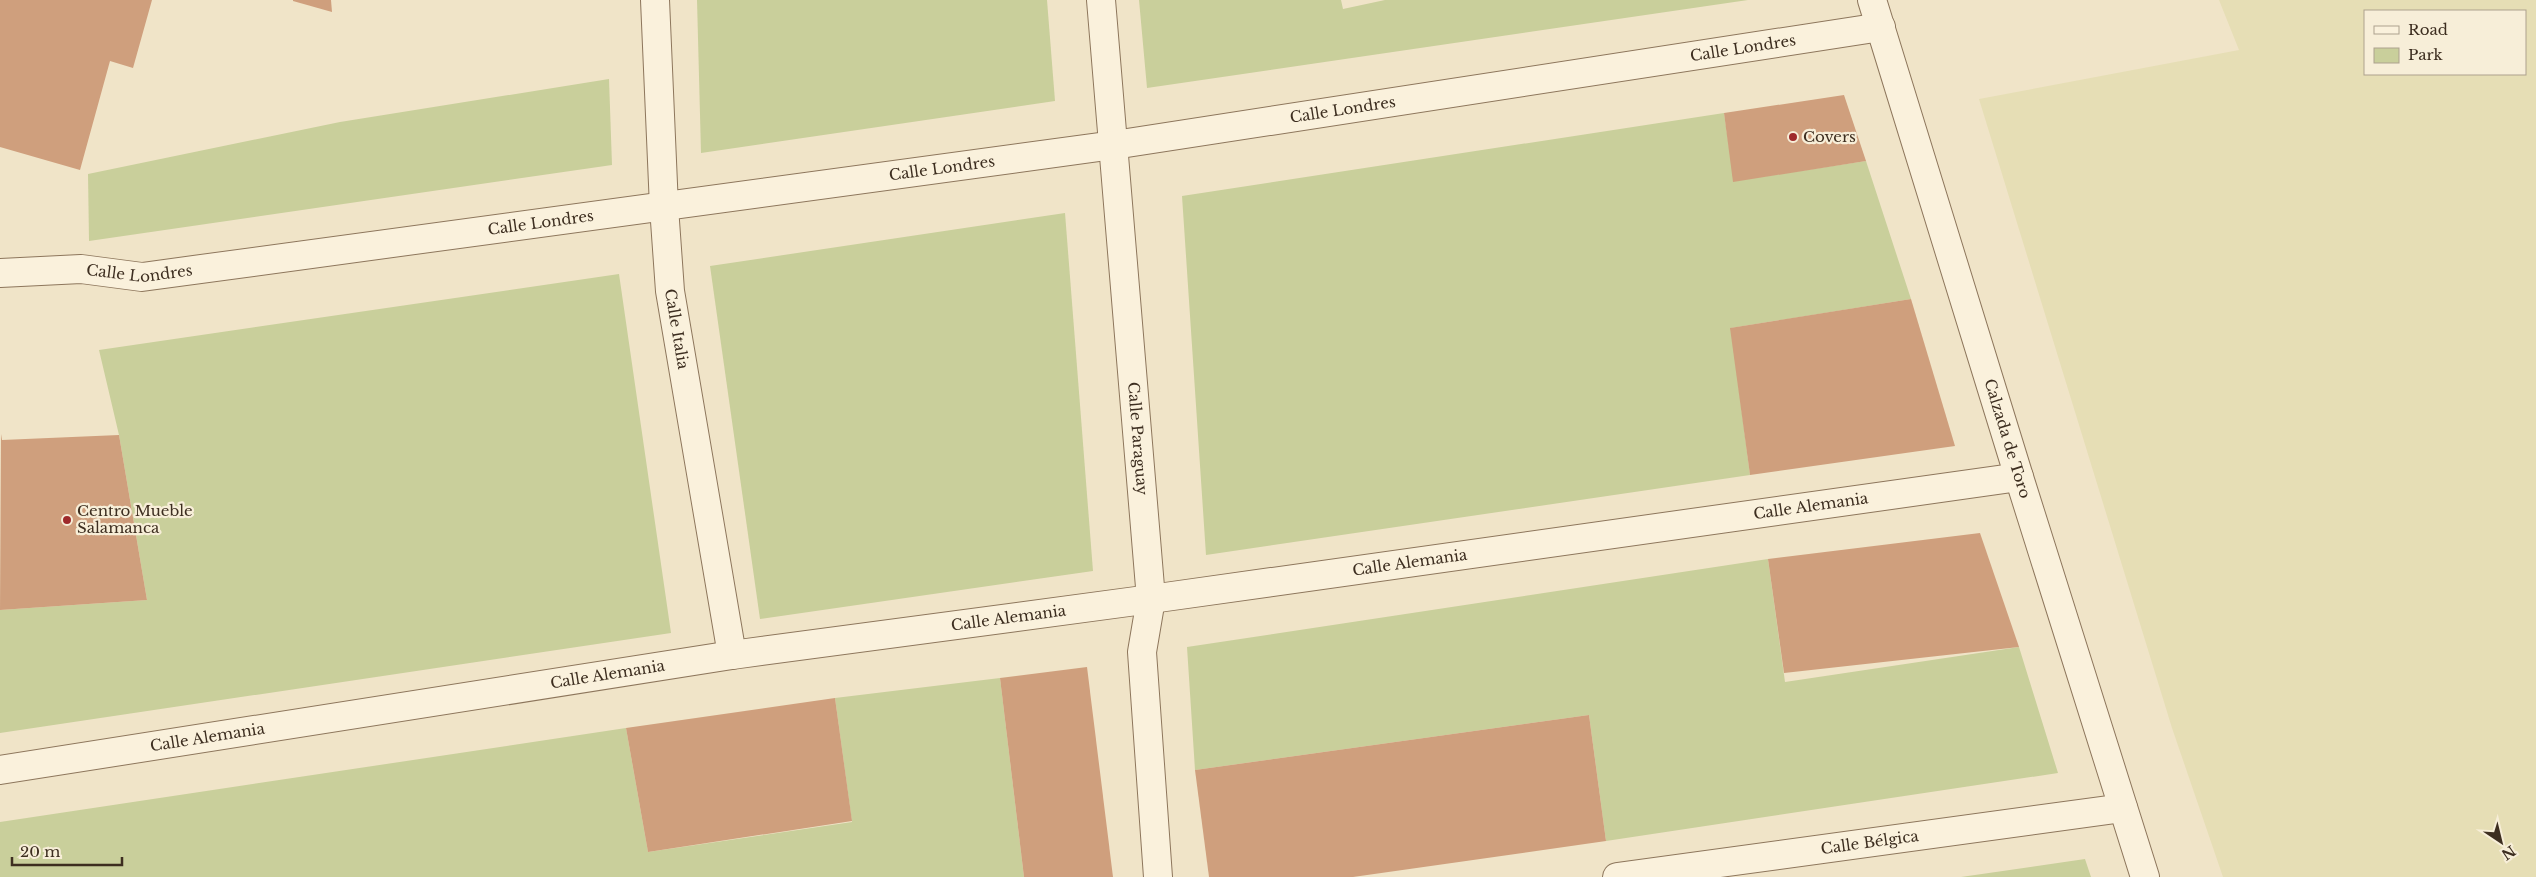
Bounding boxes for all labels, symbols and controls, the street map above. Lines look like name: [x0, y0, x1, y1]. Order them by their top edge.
legend: [2364, 10, 2526, 75]
text: Road: [2408, 20, 2448, 39]
street label: Calle Londres: [1689, 30, 1797, 65]
text: Park: [2408, 45, 2444, 64]
street label: Calle Londres: [1289, 92, 1397, 127]
place label: Covers: [1803, 127, 1856, 146]
marker: Covers: [1787, 131, 1799, 143]
street label: Calle Londres: [888, 151, 996, 184]
street label: Calle Londres: [487, 206, 595, 239]
street label: Calle Londres: [85, 260, 194, 286]
street label: Calle Italia: [661, 287, 693, 371]
street label: Calzada de Toro: [1980, 376, 2035, 501]
street label: Calle Paraguay: [1124, 381, 1152, 496]
street label: Calle Alemania: [1752, 488, 1870, 523]
place label: Centro Mueble Salamanca: [77, 501, 193, 537]
marker: Centro Mueble Salamanca: [61, 514, 73, 526]
street label: Calle Alemania: [1351, 545, 1469, 580]
street label: Calle Alemania: [950, 600, 1068, 635]
street label: Calle Alemania: [549, 656, 667, 692]
street label: Calle Alemania: [149, 718, 267, 755]
north arrow: [2476, 817, 2526, 867]
street label: Calle Bélgica: [1819, 826, 1920, 858]
scale bar: [12, 834, 122, 866]
text: N: [2498, 841, 2519, 864]
text: 20 m: [20, 842, 60, 861]

